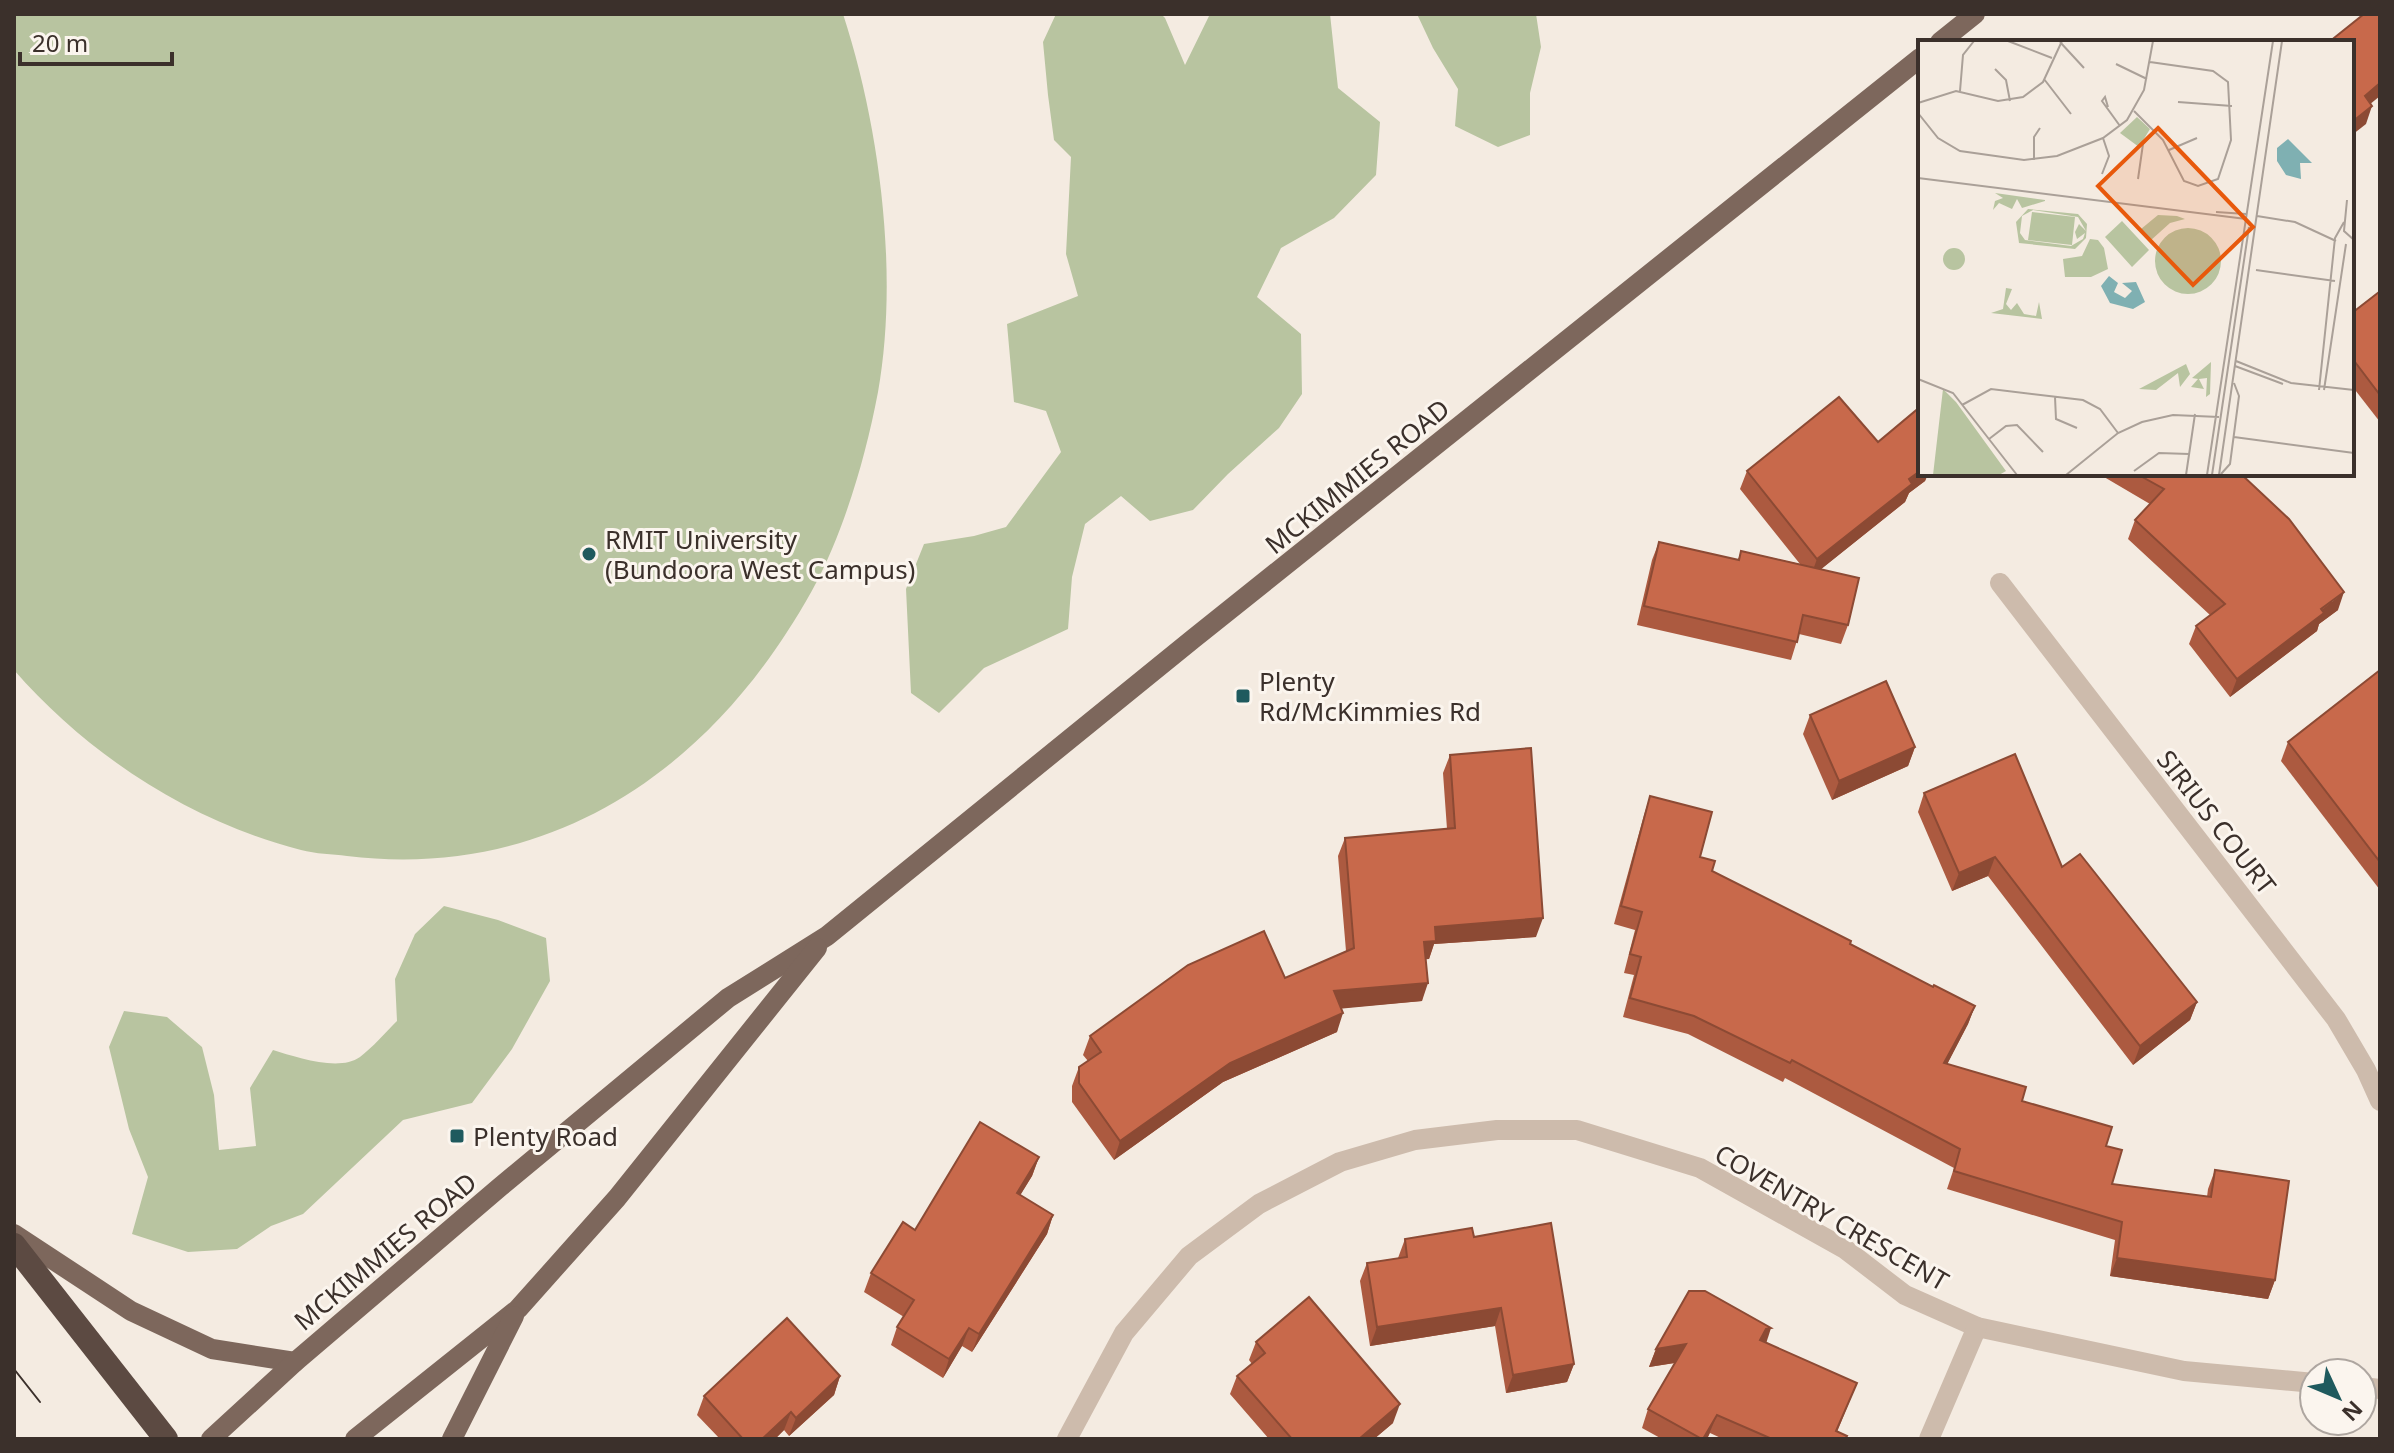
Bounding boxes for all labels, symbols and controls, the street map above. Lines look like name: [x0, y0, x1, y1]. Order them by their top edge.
scale bar: [20, 16, 172, 66]
text: 20 m: [32, 26, 88, 59]
inset map: [1918, 40, 2354, 476]
street label: MCKIMMIES ROAD: [1257, 390, 1457, 562]
place label: RMIT University (Bundoora West Campus): [605, 521, 915, 587]
marker: RMIT University (Bundoora West Campus): [580, 545, 598, 563]
place label: Plenty Rd/McKimmies Rd: [1259, 663, 1481, 729]
marker: Plenty Rd/McKimmies Rd: [1234, 687, 1252, 705]
street label: SIRIUS COURT: [2149, 742, 2285, 902]
place label: Plenty Road: [473, 1118, 618, 1154]
marker: Plenty Road: [448, 1127, 466, 1145]
street label: COVENTRY CRESCENT: [1709, 1135, 1956, 1299]
street label: MCKIMMIES ROAD: [286, 1164, 484, 1338]
north arrow: [2298, 1357, 2378, 1437]
text: N: [2336, 1395, 2370, 1428]

